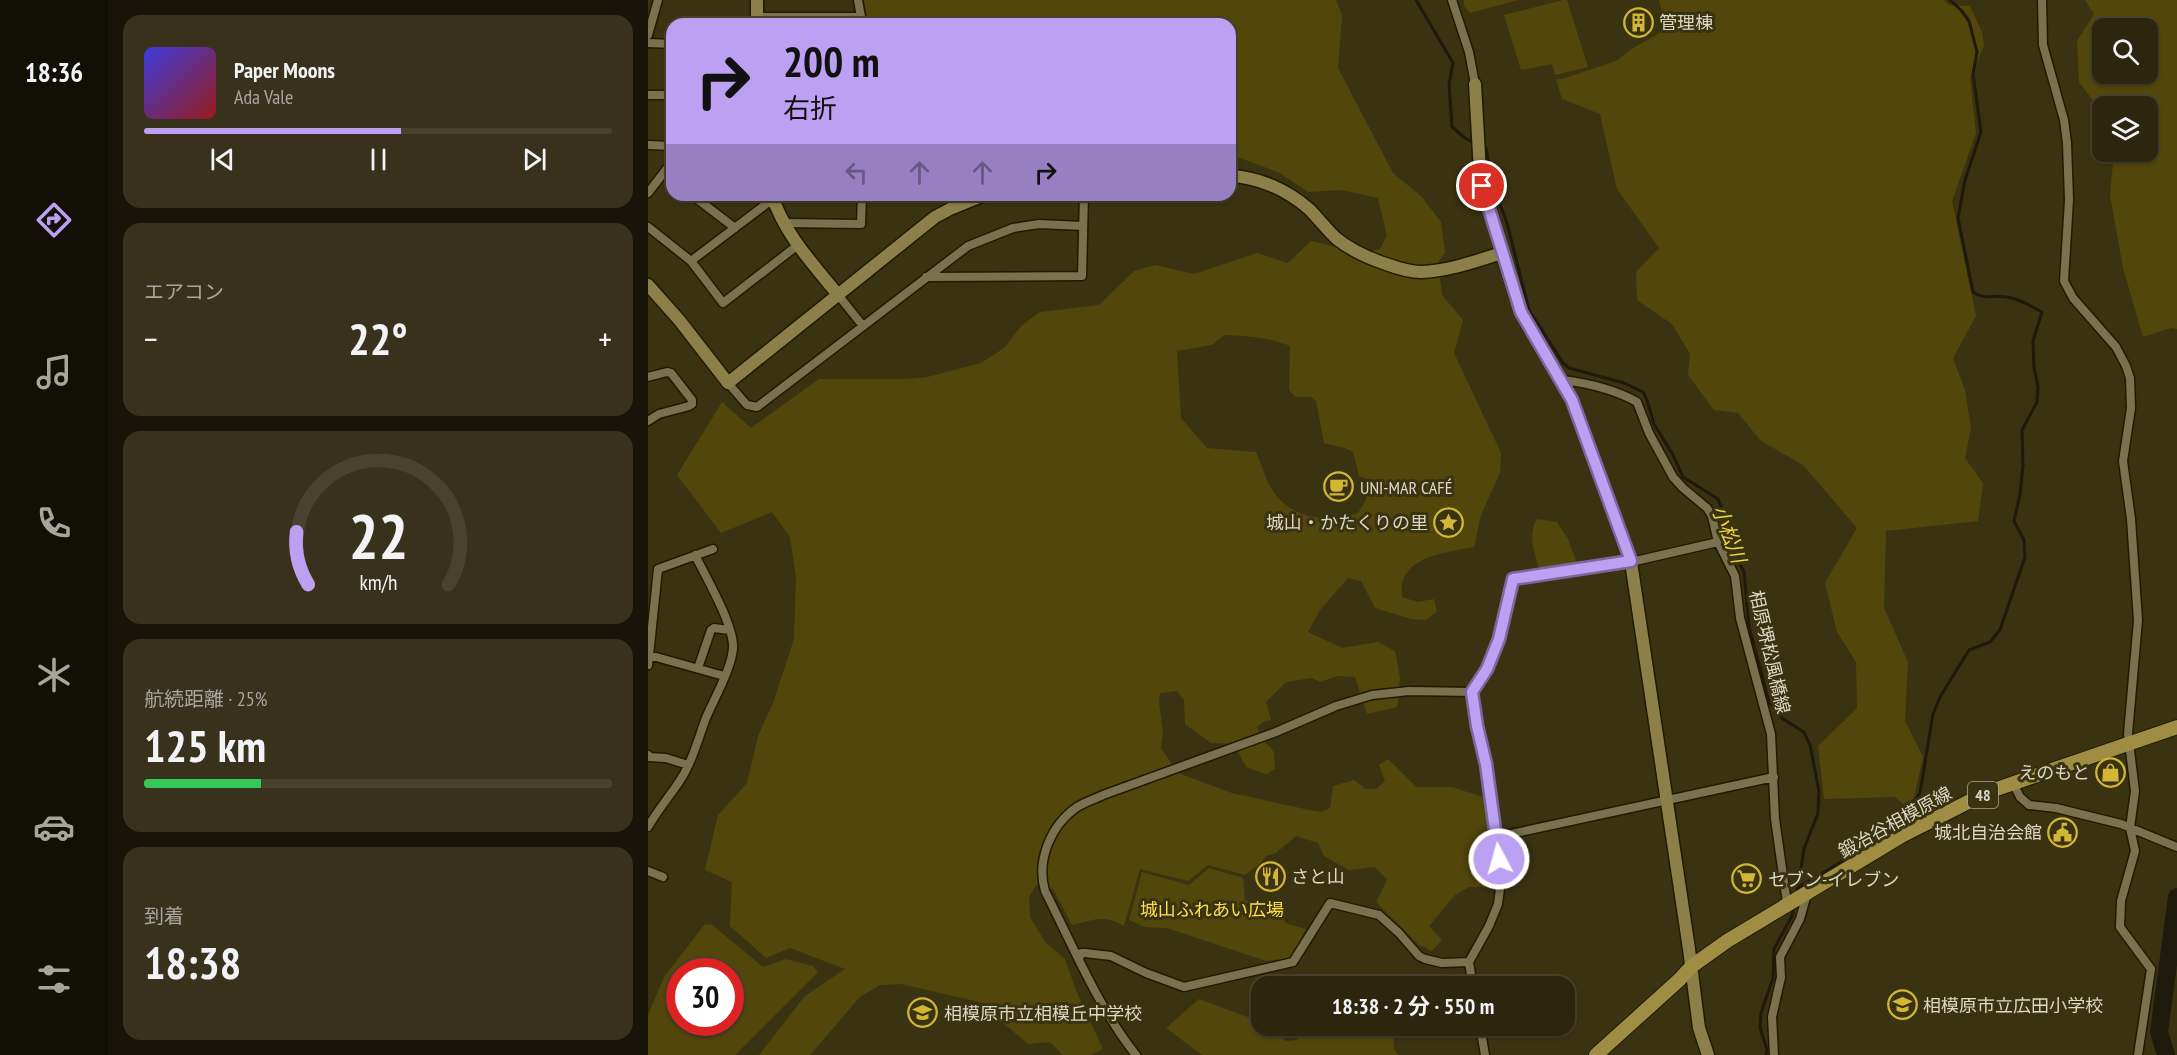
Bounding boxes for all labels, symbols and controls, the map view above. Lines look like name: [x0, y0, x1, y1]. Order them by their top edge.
building icon: 管理棟: [1622, 6, 1654, 38]
place label: 管理棟: [1659, 11, 1713, 34]
map controls: [2092, 18, 2158, 162]
button: search: [2092, 18, 2158, 84]
text: 200 m: [783, 34, 880, 89]
icon: right: [684, 42, 762, 120]
text: 18:36: [25, 55, 83, 89]
text: Paper Moons: [234, 56, 335, 84]
text: Ada Vale: [234, 84, 293, 110]
text: 右折: [783, 91, 837, 125]
button: layers: [2092, 96, 2158, 162]
icon: previous: [206, 143, 239, 176]
icon: pause: [362, 143, 395, 176]
icon: next: [518, 143, 551, 176]
icon: left: [840, 156, 873, 189]
icon: ahead: [903, 156, 936, 189]
icon: ahead: [966, 156, 999, 189]
icon: right: [1029, 156, 1062, 189]
pin: [1456, 160, 1507, 211]
icon: arrive: [1465, 169, 1498, 202]
icon: directions: [33, 199, 75, 241]
text: エアコン: [144, 279, 224, 305]
text: 22°: [348, 309, 408, 367]
text: −: [144, 317, 158, 360]
text: +: [598, 317, 612, 360]
icon: music: [33, 351, 75, 393]
cafe icon: UNI-MAR CAFÉ: [1323, 471, 1355, 503]
place label: UNI-MAR CAFÉ: [1360, 476, 1452, 499]
text: 22: [348, 495, 408, 576]
water label: 小松川: [1706, 501, 1753, 569]
icon: phone: [33, 502, 75, 544]
place icon: 城山・かたくりの里: [1433, 506, 1465, 538]
place label: 城山・かたくりの里: [1266, 511, 1428, 534]
text: km/h: [359, 568, 397, 596]
street label: 相原堺松風橋線: [1745, 588, 1795, 716]
icon: climate: [33, 654, 75, 696]
text: 航続距離 · 25%: [144, 686, 267, 712]
text: 125 km: [144, 716, 266, 774]
shop icon: えのもと: [2095, 756, 2127, 788]
place label: えのもと: [2018, 761, 2090, 784]
street label: 鍛冶谷相模原線: [1834, 781, 1956, 863]
road number: 48: [1968, 782, 1998, 808]
icon: car: [33, 806, 75, 848]
public building icon: 城北自治会館: [2047, 816, 2079, 848]
place label: 城北自治会館: [1934, 821, 2042, 844]
position arrow: [1467, 827, 1531, 891]
restaurant icon: さと山: [1254, 860, 1286, 892]
supermarket icon: セブン-イレブン: [1731, 863, 1763, 895]
place label: さと山: [1291, 865, 1345, 888]
place label: セブン-イレブン: [1768, 868, 1899, 891]
park label: 城山ふれあい広場: [1140, 898, 1284, 921]
text: 到着: [144, 903, 184, 929]
text: 18:38: [144, 933, 241, 991]
icon: filters: [33, 958, 75, 1000]
speed limit sign: 30: [666, 958, 744, 1036]
school or university icon: 相模原市立広田小学校: [1886, 989, 1918, 1021]
text: 18:38 · 2 分 · 550 m: [1332, 992, 1494, 1020]
place label: 相模原市立広田小学校: [1923, 994, 2103, 1017]
school or university icon: 相模原市立相模丘中学校: [907, 997, 939, 1029]
place label: 相模原市立相模丘中学校: [944, 1002, 1142, 1025]

